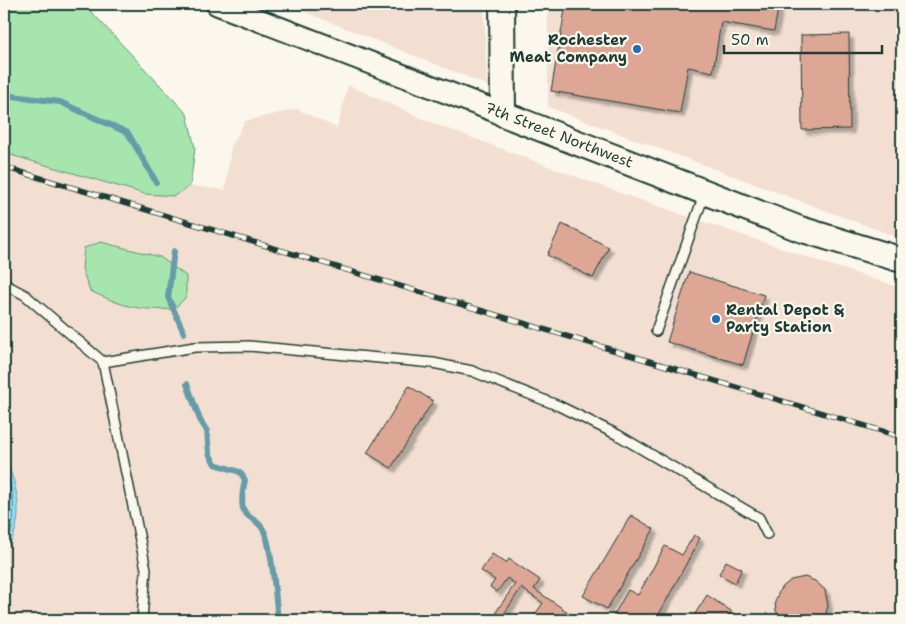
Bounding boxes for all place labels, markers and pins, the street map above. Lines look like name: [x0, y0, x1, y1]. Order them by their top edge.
place label: Rochester Meat Company: [510, 30, 627, 67]
marker: Rochester Meat Company: [631, 43, 643, 55]
place label: Rental Depot & Party Station: [726, 300, 845, 337]
marker: Rental Depot & Party Station: [710, 313, 722, 325]

